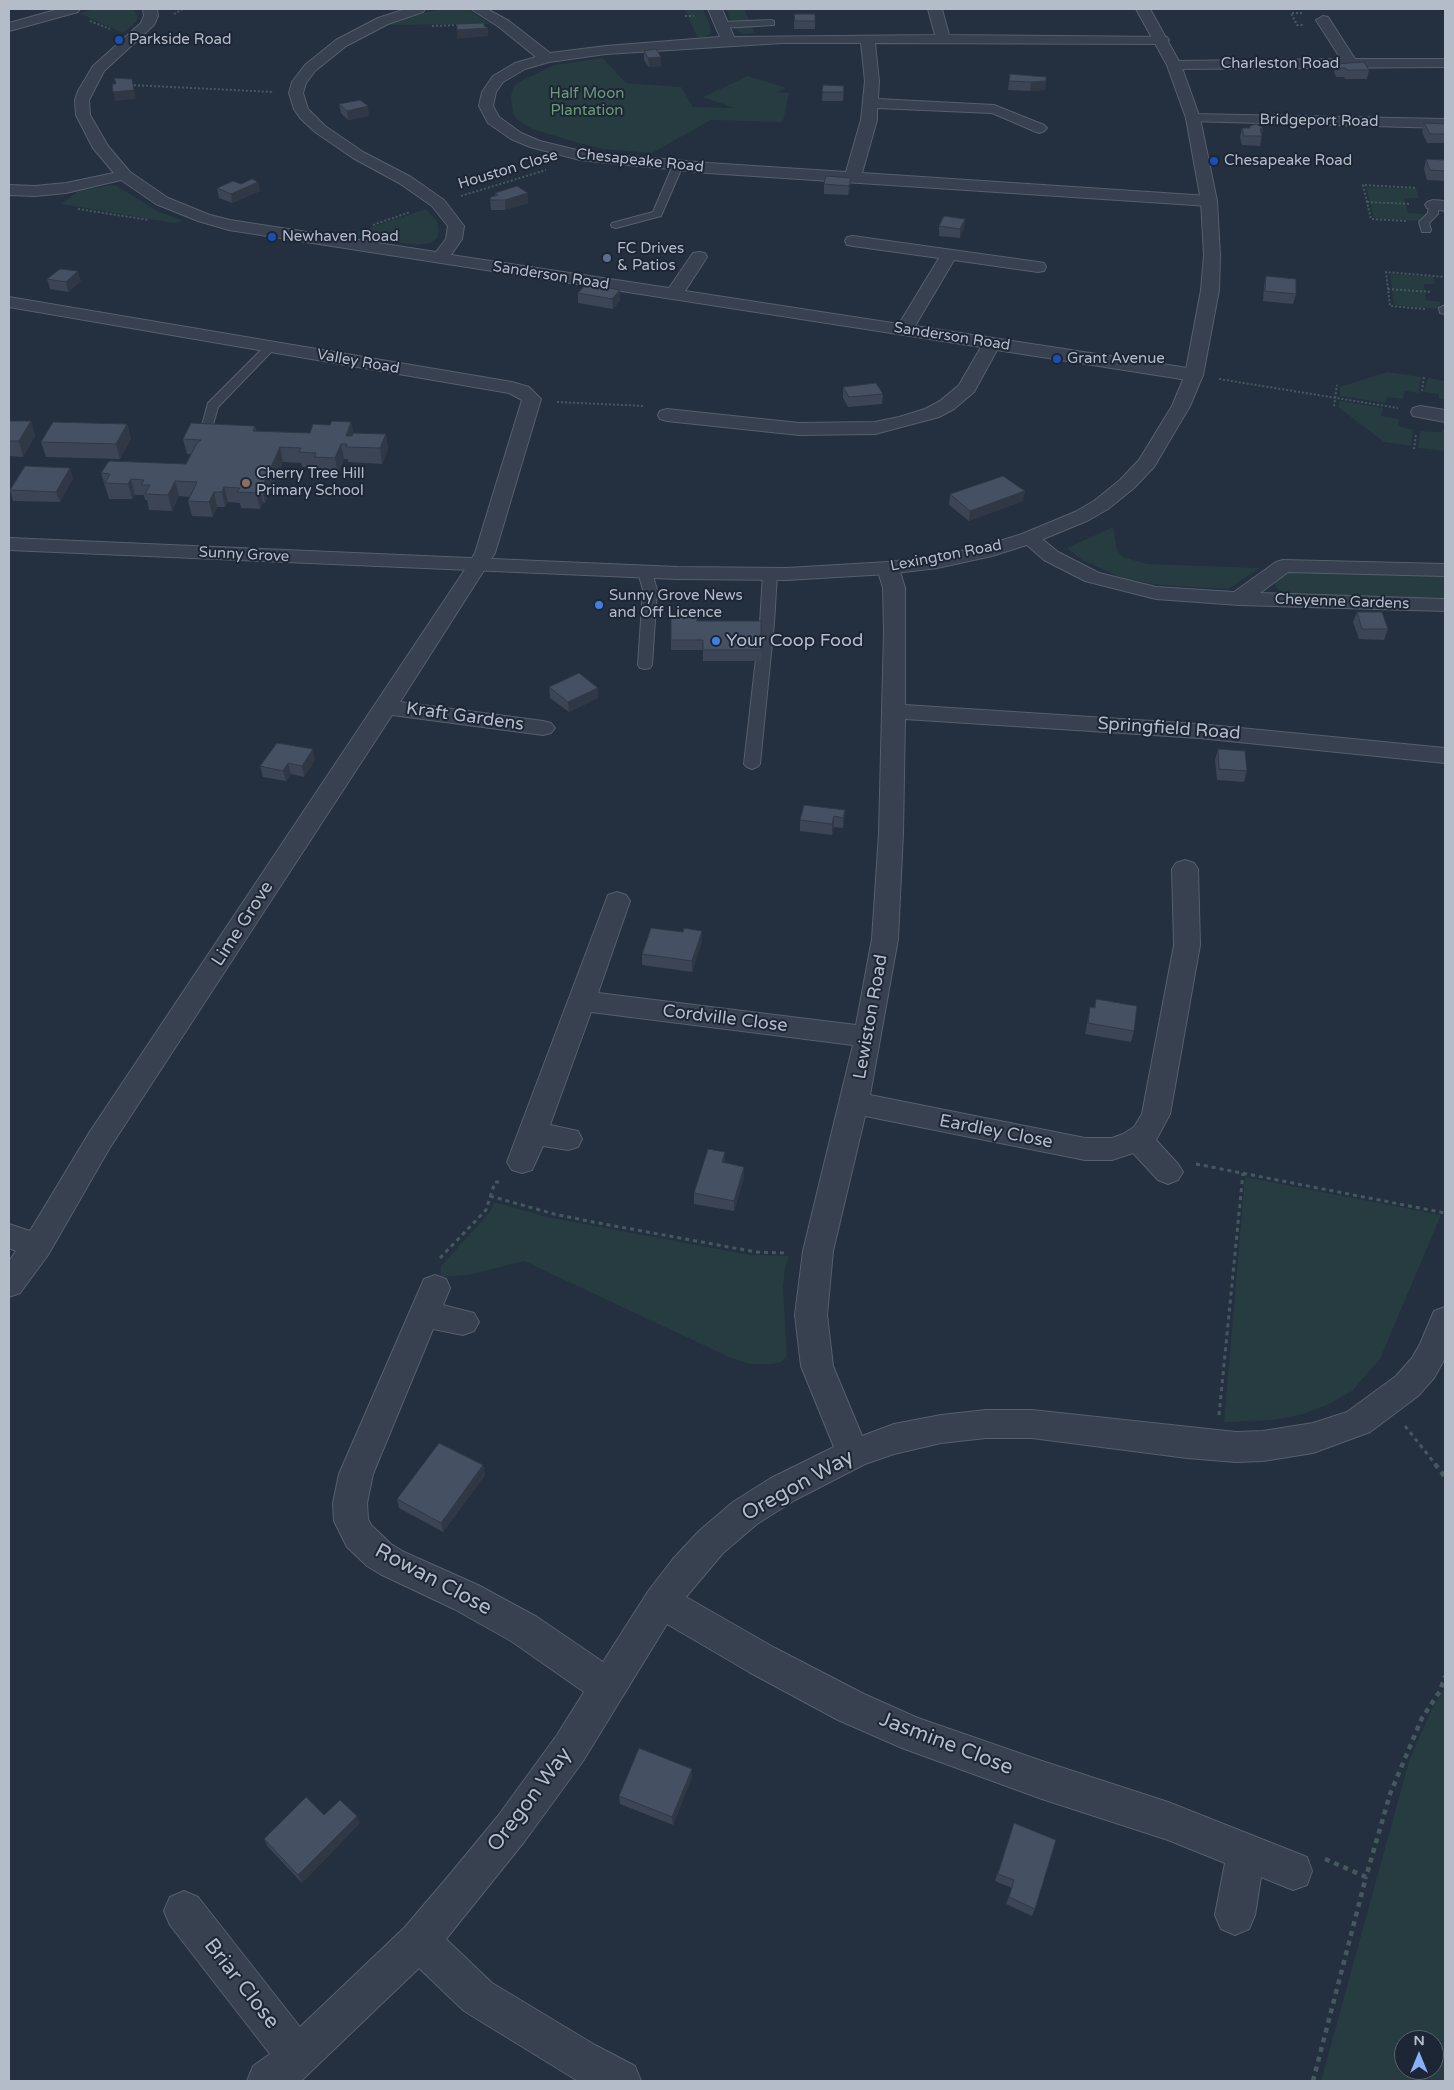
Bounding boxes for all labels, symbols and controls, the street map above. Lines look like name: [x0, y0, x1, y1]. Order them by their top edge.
place label: Parkside Road: [129, 31, 231, 49]
marker: Parkside Road: [113, 34, 125, 46]
street label: Charleston Road: [1221, 55, 1339, 73]
park label: Half Moon Plantation: [550, 85, 624, 120]
street label: Bridgeport Road: [1259, 111, 1379, 131]
street label: Chesapeake Road: [575, 145, 705, 177]
street label: Houston Close: [456, 146, 560, 194]
place label: Chesapeake Road: [1224, 152, 1352, 170]
marker: Chesapeake Road: [1208, 155, 1220, 167]
place label: Newhaven Road: [282, 228, 399, 246]
marker: Newhaven Road: [266, 231, 278, 243]
place label: FC Drives & Patios: [617, 240, 684, 275]
marker: FC Drives & Patios: [601, 252, 613, 264]
street label: Sanderson Road: [492, 258, 610, 294]
street label: Sanderson Road: [893, 319, 1011, 355]
street label: Valley Road: [315, 346, 401, 378]
place label: Grant Avenue: [1067, 350, 1165, 368]
marker: Grant Avenue: [1051, 353, 1063, 365]
place label: Cherry Tree Hill Primary School: [256, 465, 365, 500]
marker: Cherry Tree Hill Primary School: [240, 477, 252, 489]
street label: Lexington Road: [889, 536, 1003, 576]
street label: Sunny Grove: [198, 544, 290, 566]
place label: Sunny Grove News and Off Licence: [609, 587, 743, 622]
street label: Cheyenne Gardens: [1274, 591, 1410, 613]
marker: Sunny Grove News and Off Licence: [593, 599, 605, 611]
place label: Your Coop Food: [726, 630, 863, 652]
marker: Your Coop Food: [710, 635, 722, 647]
street label: Kraft Gardens: [405, 698, 525, 736]
street label: Springfield Road: [1097, 713, 1241, 745]
street label: Lime Grove: [208, 877, 278, 971]
street label: Lewiston Road: [849, 953, 893, 1081]
street label: Cordville Close: [661, 1001, 789, 1037]
street label: Eardley Close: [937, 1110, 1055, 1154]
street label: Oregon Way: [738, 1445, 858, 1527]
street label: Rowan Close: [370, 1539, 496, 1621]
street label: Jasmine Close: [876, 1707, 1016, 1781]
street label: Oregon Way: [483, 1743, 577, 1857]
street label: Briar Close: [198, 1934, 284, 2034]
north arrow: [1394, 2030, 1444, 2080]
text: N: [1413, 2032, 1425, 2049]

